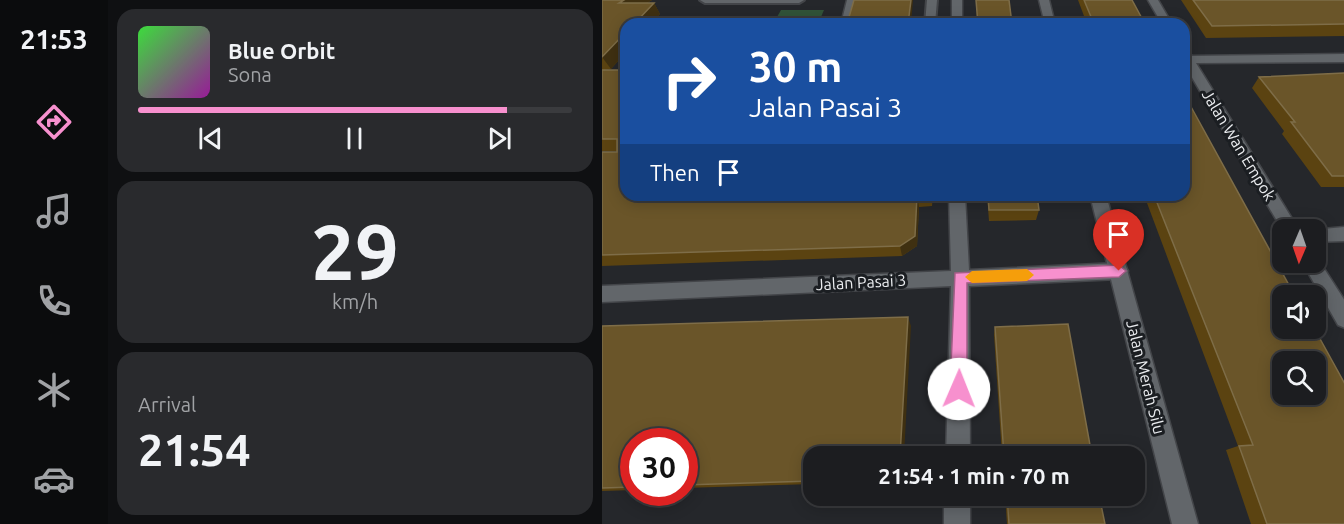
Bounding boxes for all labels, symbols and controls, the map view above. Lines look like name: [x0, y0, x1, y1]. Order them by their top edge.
text: 21:53: [20, 24, 88, 54]
text: Blue Orbit: [228, 38, 335, 63]
icon: right: [650, 42, 728, 120]
text: 30 m: [749, 43, 843, 90]
text: Sona: [228, 63, 272, 86]
street label: Jalan Wan Empok: [1199, 86, 1279, 204]
text: Jalan Pasai 3: [749, 92, 902, 122]
icon: directions: [33, 101, 75, 143]
icon: previous: [194, 122, 227, 155]
icon: pause: [338, 122, 371, 155]
icon: next: [483, 122, 516, 155]
icon: arrive: [712, 156, 745, 189]
text: Then: [650, 160, 700, 185]
icon: music: [33, 190, 75, 232]
text: 29: [311, 207, 399, 295]
pin: [1093, 209, 1144, 271]
icon: arrive: [1102, 218, 1135, 251]
north arrow: [1272, 219, 1326, 273]
map controls: [1272, 219, 1326, 405]
street label: Jalan Pasai 3: [815, 271, 907, 293]
icon: phone: [33, 280, 75, 322]
button: sound: [1272, 285, 1326, 339]
text: km/h: [332, 290, 378, 313]
street label: Jalan Merah Silu: [1123, 318, 1169, 436]
button: search: [1272, 351, 1326, 405]
position arrow: [927, 357, 991, 421]
icon: climate: [33, 369, 75, 411]
text: Arrival: [138, 393, 196, 416]
text: 21:54: [138, 424, 251, 475]
speed limit sign: 30: [620, 428, 698, 506]
icon: car: [33, 458, 75, 500]
text: 21:54 · 1 min · 70 m: [878, 463, 1070, 488]

